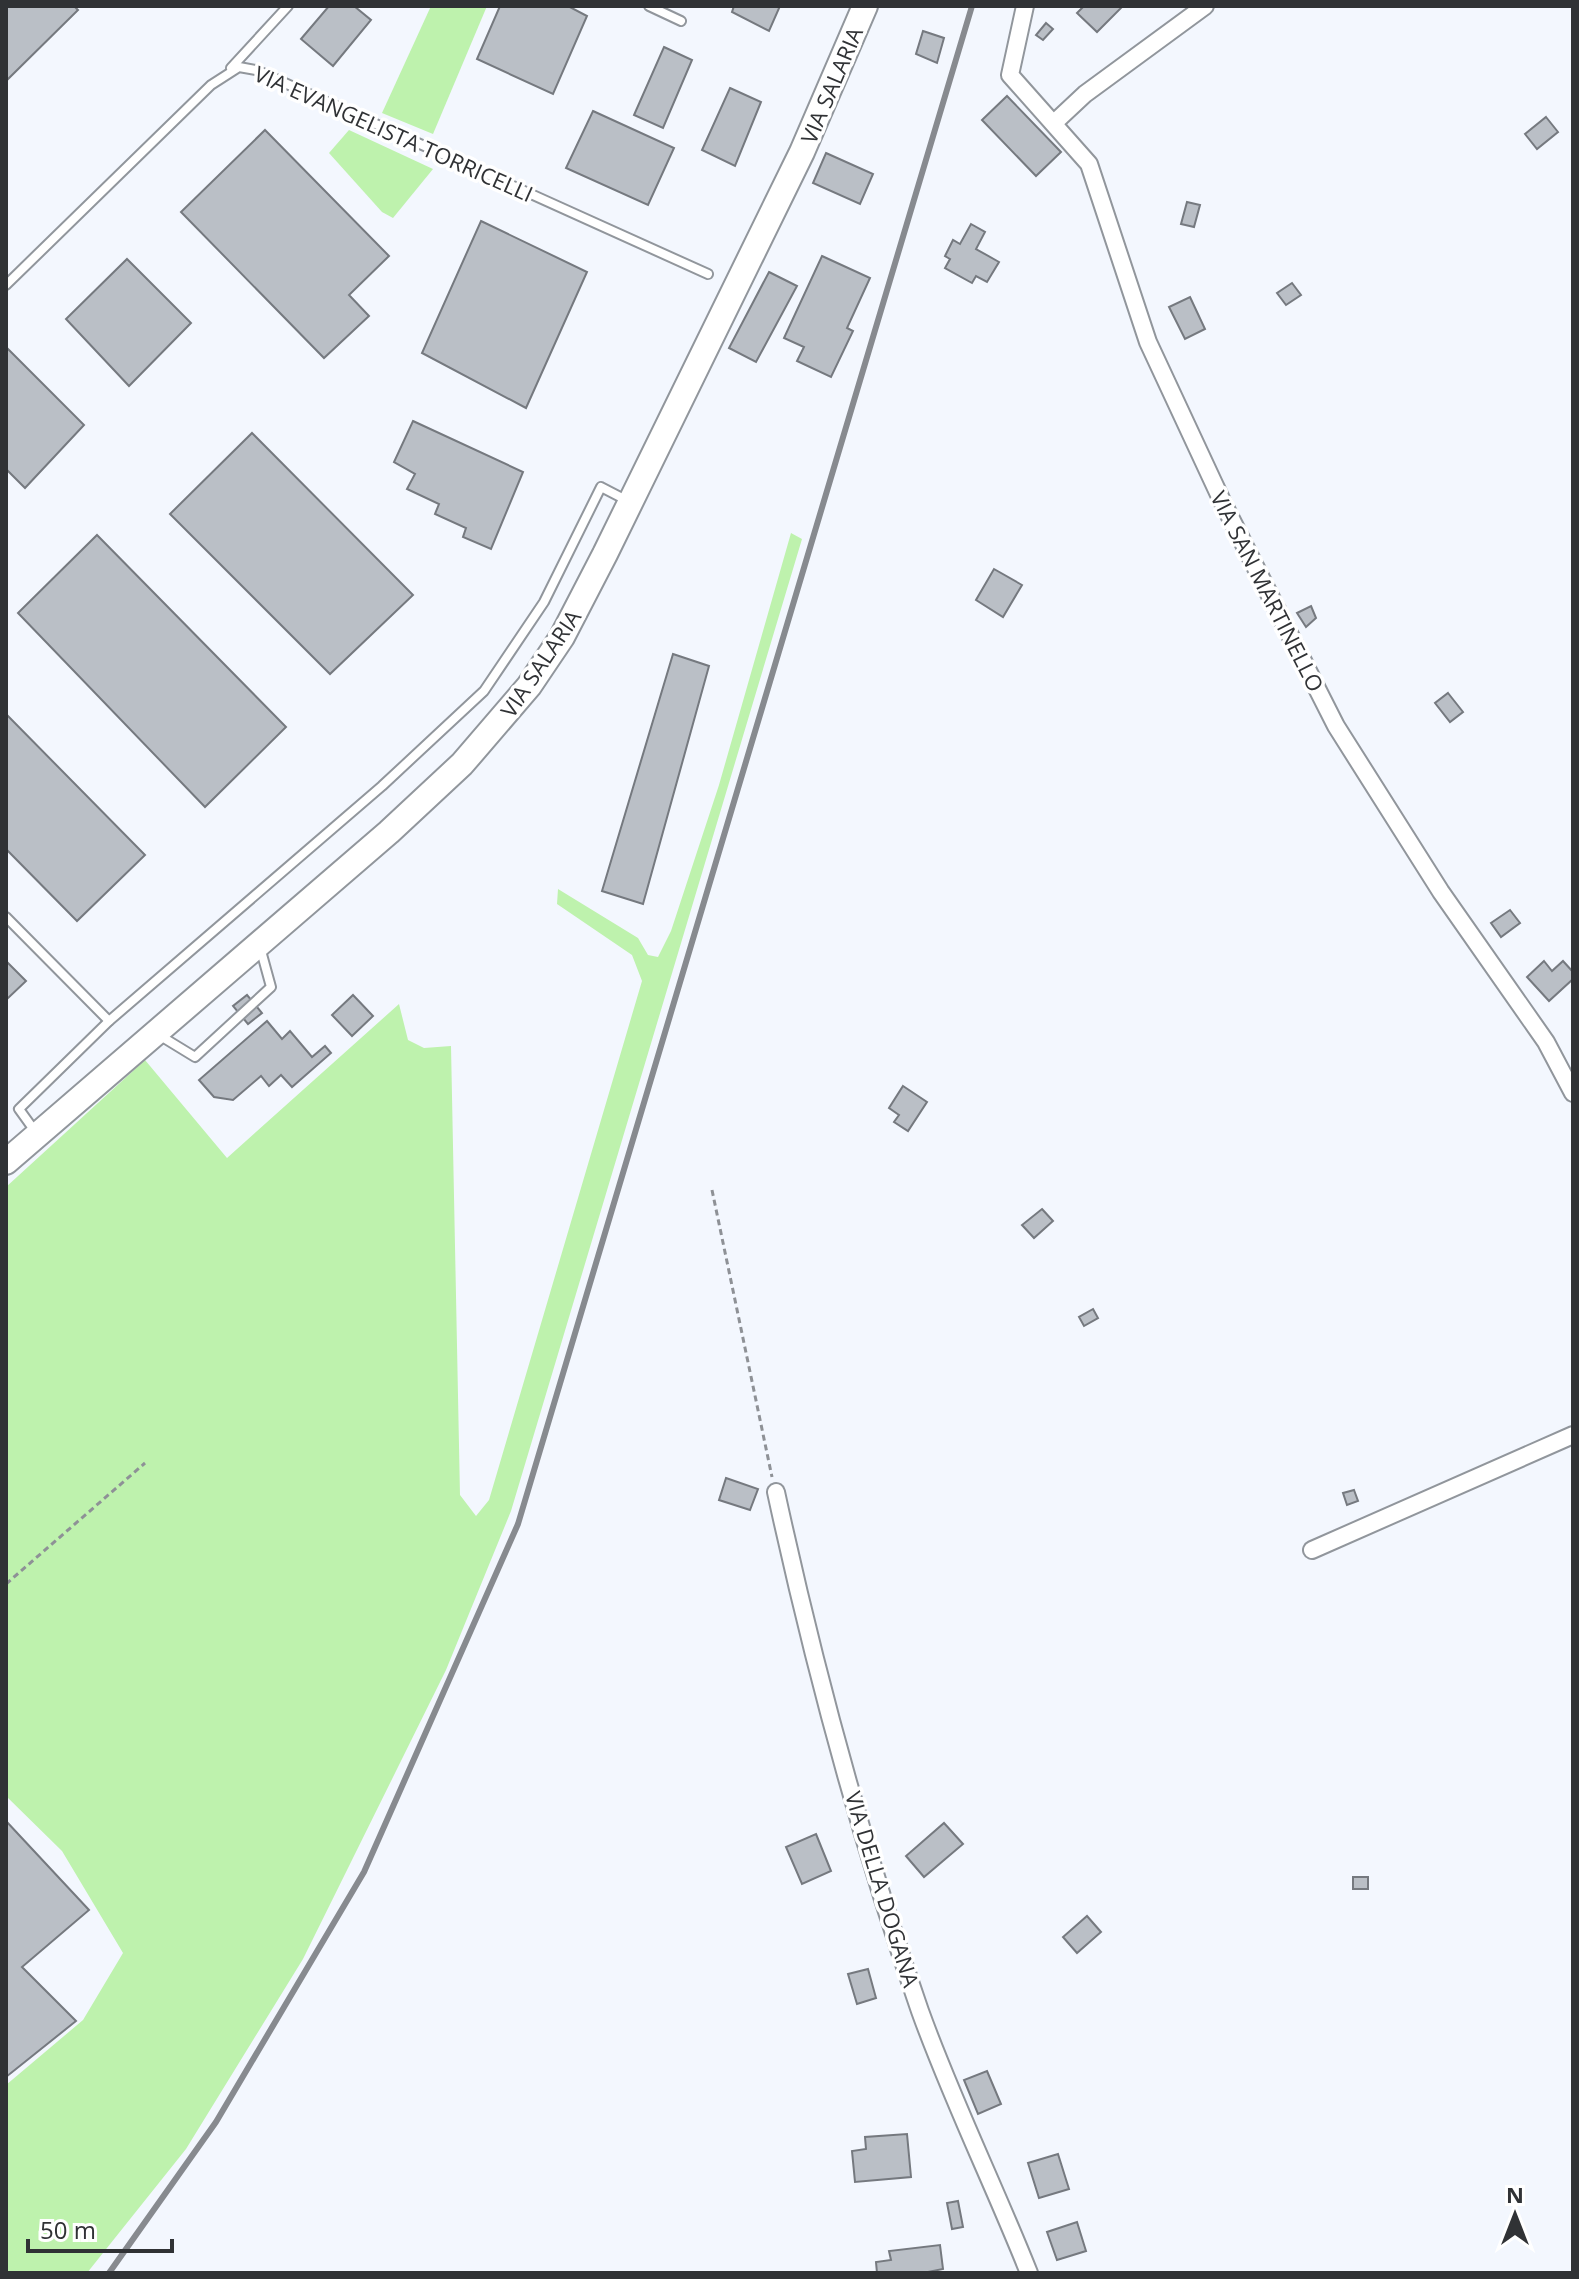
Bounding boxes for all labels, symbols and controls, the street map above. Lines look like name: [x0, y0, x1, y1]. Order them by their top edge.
street label: VIA SALARIA: [793, 22, 869, 148]
street label: VIA EVANGELISTA TORRICELLI: [250, 58, 538, 208]
street label: VIA SAN MARTINELLO: [1204, 485, 1332, 697]
street label: VIA SALARIA: [493, 603, 587, 723]
street label: VIA DELLA DOGANA: [839, 1787, 927, 1991]
north arrow: [1475, 2175, 1555, 2255]
text: N: [1506, 2179, 1524, 2209]
scale bar: [28, 2203, 172, 2253]
text: 50 m: [40, 2213, 96, 2246]

